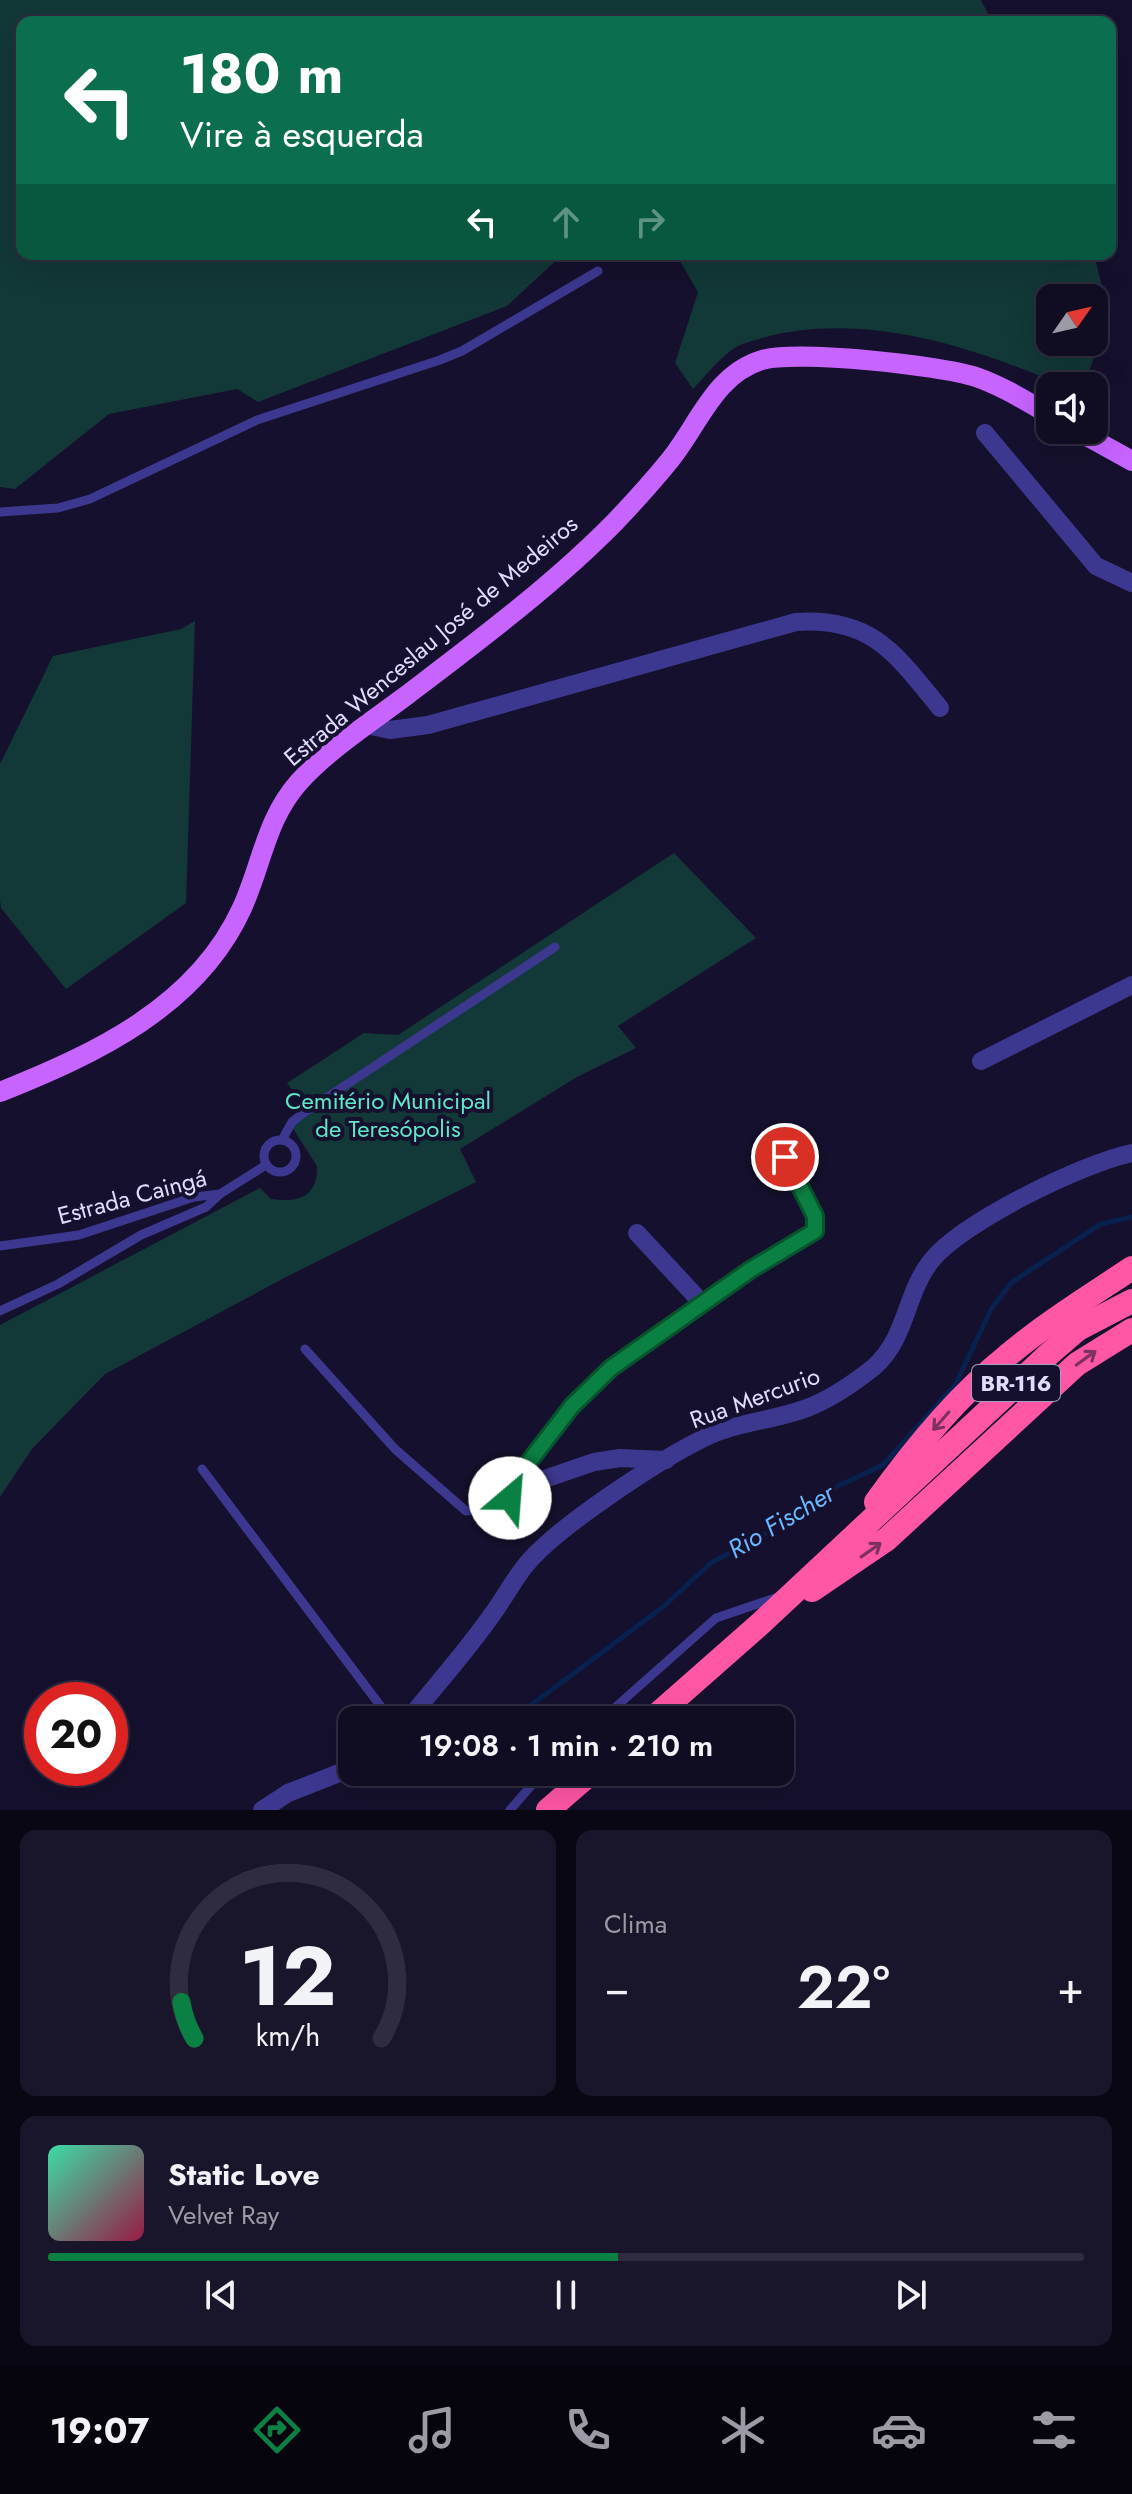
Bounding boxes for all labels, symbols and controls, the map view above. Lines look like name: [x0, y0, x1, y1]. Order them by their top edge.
text: 180 m: [180, 33, 343, 114]
icon: left: [48, 48, 152, 152]
text: Vire à esquerda: [180, 108, 424, 160]
icon: left: [460, 200, 504, 244]
icon: ahead: [544, 200, 588, 244]
icon: right: [628, 200, 672, 244]
north arrow: [1036, 284, 1108, 356]
map controls: [1036, 284, 1108, 444]
button: sound: [1036, 372, 1108, 444]
street label: Estrada Wenceslau José de Medeiros: [276, 507, 585, 774]
park label: Cemitério Municipal de Teresópolis: [285, 1083, 491, 1146]
pin: [751, 1123, 819, 1191]
icon: arrive: [763, 1135, 807, 1179]
street label: Estrada Caingá: [53, 1160, 210, 1233]
one-way arrow: [1074, 1350, 1096, 1366]
street label: Rua Mercurio: [685, 1358, 825, 1437]
road number: BR-116: [972, 1365, 1060, 1401]
one-way arrow: [932, 1411, 950, 1431]
position arrow: [468, 1456, 552, 1540]
water label: Rio Fischer: [720, 1473, 843, 1568]
one-way arrow: [860, 1542, 882, 1558]
speed limit sign: 20: [24, 1682, 128, 1786]
text: 19:08 · 1 min · 210 m: [419, 1724, 713, 1767]
text: Clima: [604, 1905, 667, 1943]
text: 12: [240, 1916, 336, 2036]
text: 22°: [797, 1944, 890, 2031]
text: −: [604, 1956, 630, 2020]
text: +: [1057, 1956, 1084, 2020]
text: km/h: [256, 2015, 320, 2057]
text: Static Love: [168, 2153, 320, 2196]
text: Velvet Ray: [168, 2196, 279, 2234]
icon: previous: [199, 2273, 243, 2317]
icon: pause: [544, 2273, 588, 2317]
icon: next: [889, 2273, 933, 2317]
icon: directions: [249, 2402, 305, 2458]
icon: music: [404, 2402, 460, 2458]
icon: phone: [560, 2402, 616, 2458]
icon: climate: [715, 2402, 771, 2458]
icon: car: [871, 2402, 927, 2458]
icon: filters: [1026, 2402, 1082, 2458]
text: 19:07: [50, 2404, 149, 2456]

